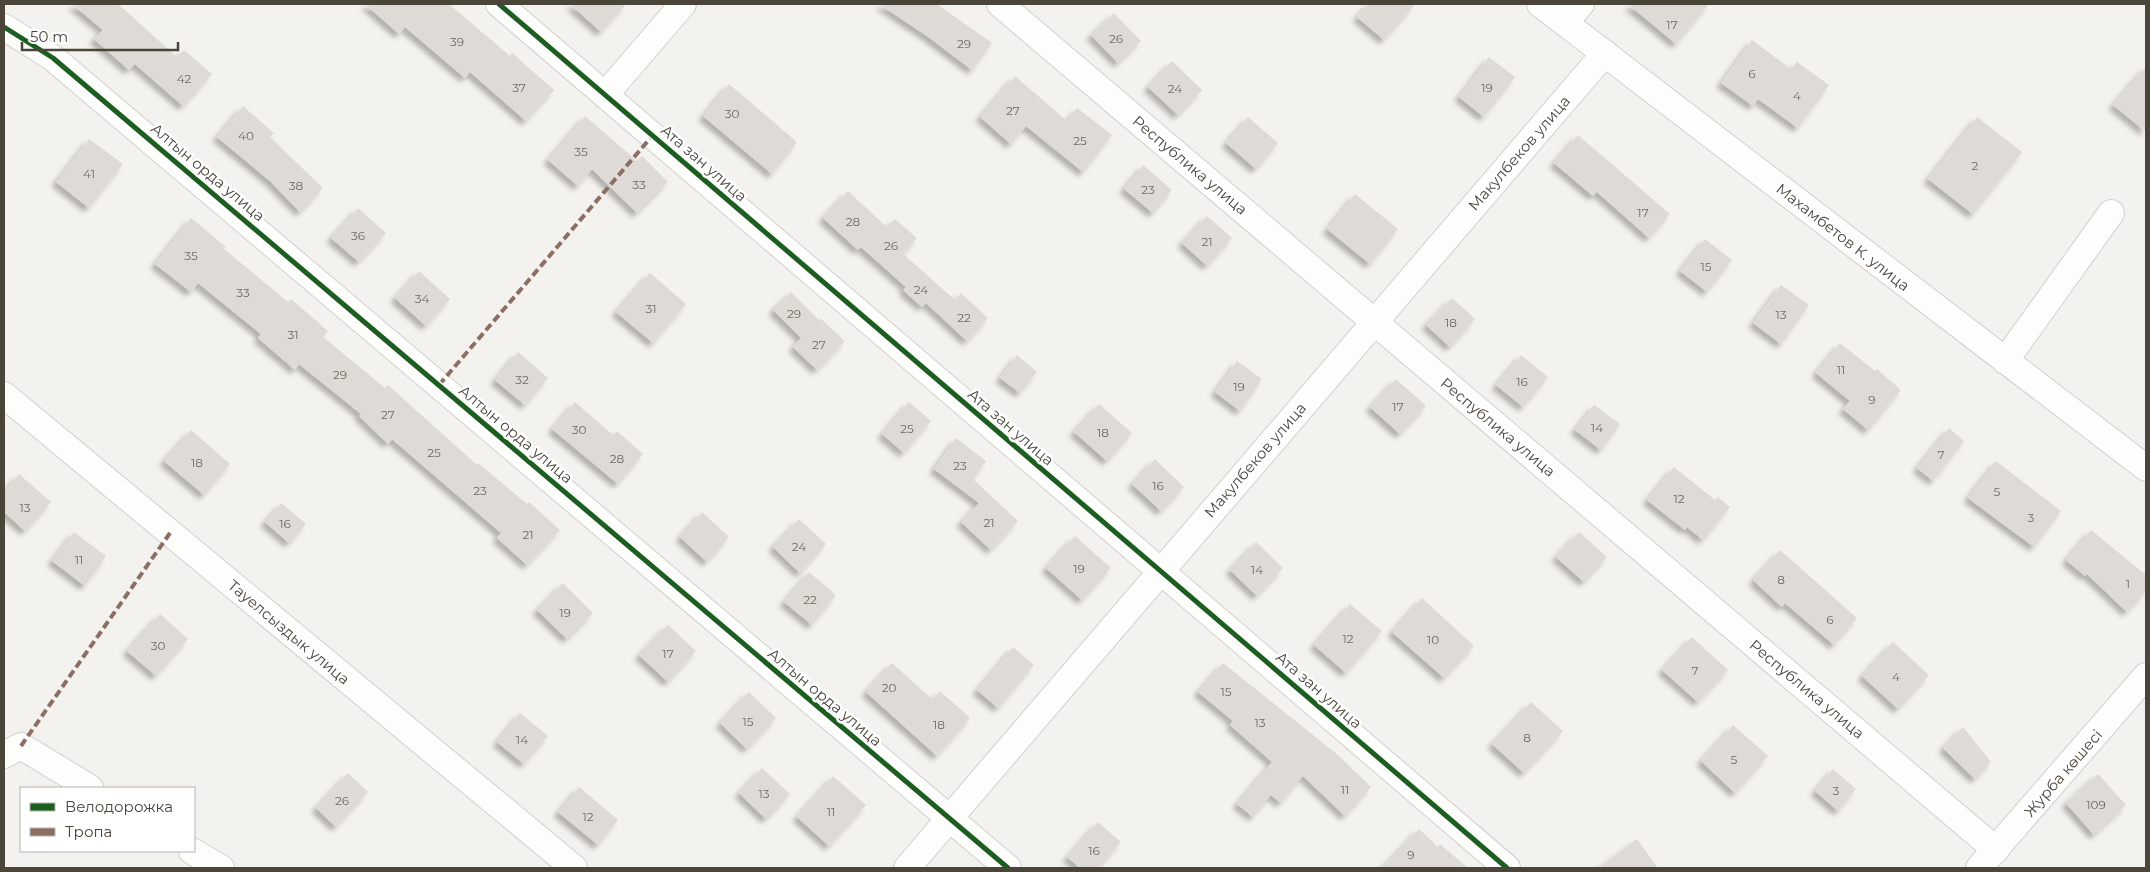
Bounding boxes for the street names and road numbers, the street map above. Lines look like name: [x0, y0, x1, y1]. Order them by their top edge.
street label: Макулбеков улица: [1464, 92, 1574, 214]
street label: Республика улица: [1129, 111, 1251, 219]
street label: Алтын орда улица: [147, 119, 269, 225]
street label: Ата зан улица: [657, 120, 751, 206]
street label: Махамбетов К. улица: [1772, 179, 1914, 295]
street label: Республика улица: [1437, 373, 1559, 481]
street label: Алтын орда улица: [455, 381, 577, 487]
street label: Ата зан улица: [964, 384, 1058, 470]
street label: Макулбеков улица: [1200, 399, 1310, 521]
street label: Тауелсыздык улица: [224, 576, 354, 688]
street label: Республика улица: [1746, 635, 1868, 743]
street label: Алтын орда улица: [764, 644, 886, 750]
street label: Ата зан улица: [1272, 647, 1366, 733]
street label: Журба көшесі: [2020, 725, 2106, 821]

